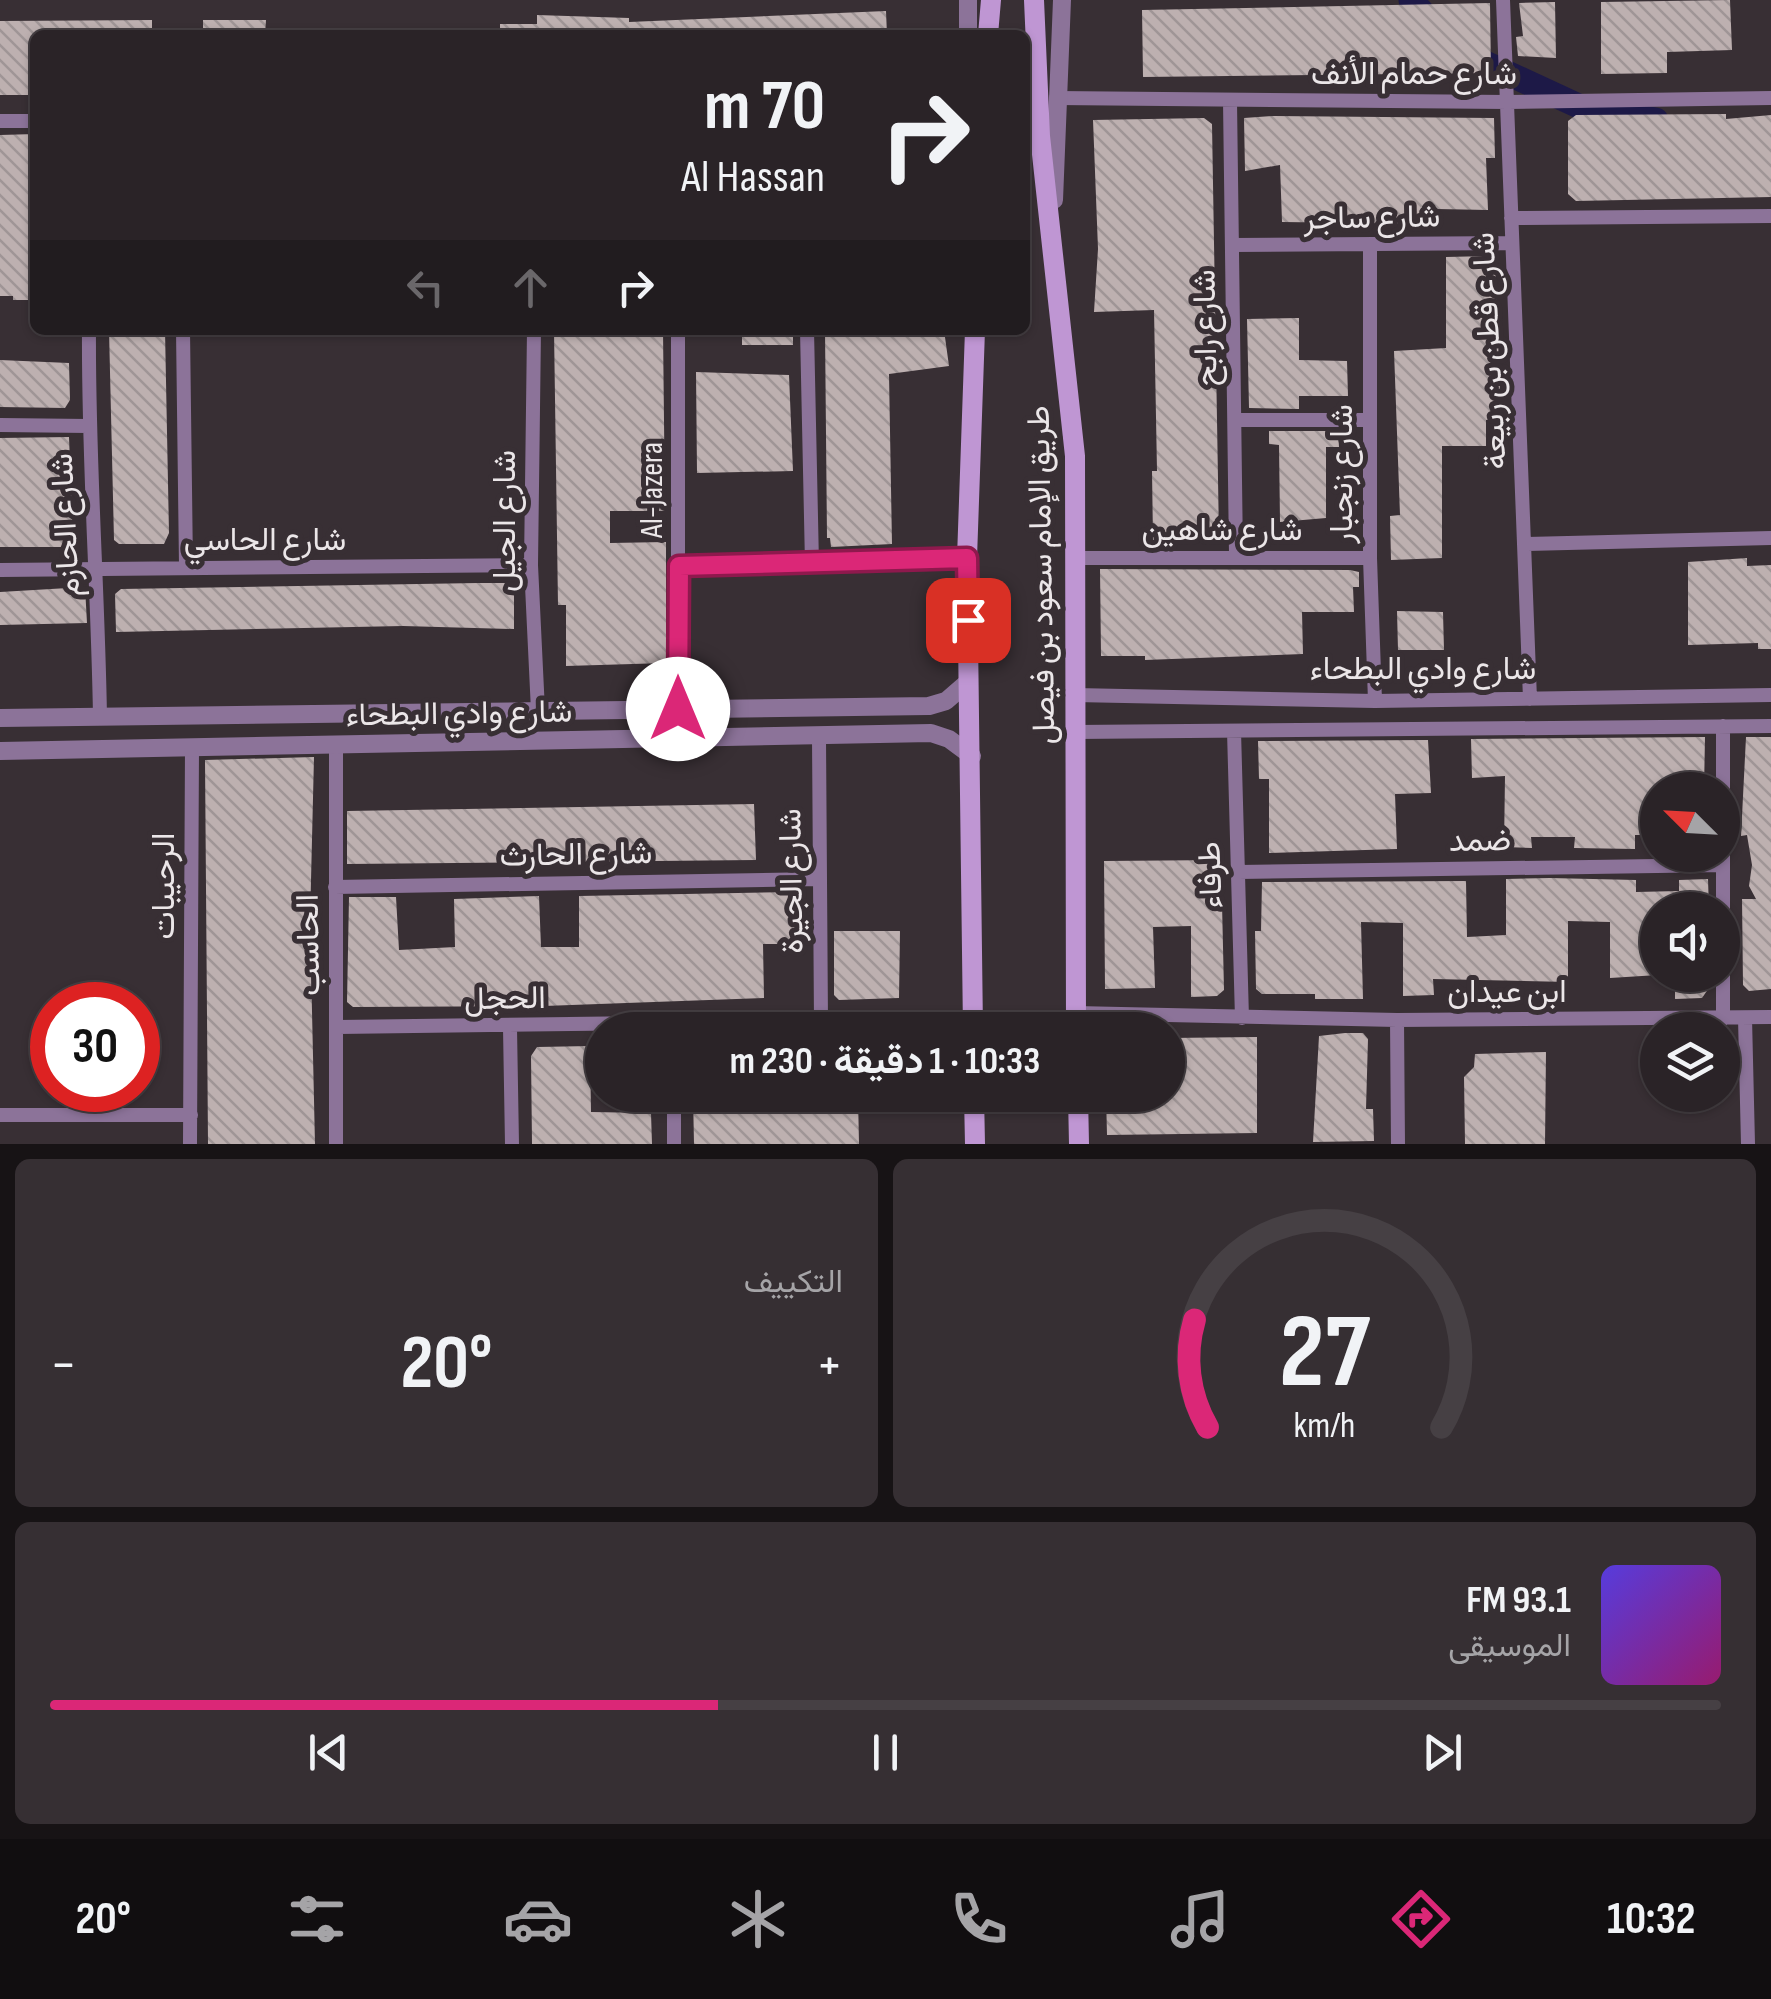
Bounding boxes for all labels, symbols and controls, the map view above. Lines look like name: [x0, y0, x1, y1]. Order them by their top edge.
street label: شارع حمام الأنف: [1311, 55, 1517, 95]
text: 70 m: [704, 65, 825, 149]
icon: right: [860, 70, 990, 200]
text: Al Hassan: [681, 150, 825, 205]
street label: شارع ساجر: [1302, 197, 1441, 240]
street label: شارع قطن بن ربيعة: [1464, 231, 1517, 471]
icon: left: [398, 260, 453, 315]
icon: ahead: [503, 260, 558, 315]
icon: right: [608, 260, 663, 315]
street label: شارع رابح: [1185, 269, 1228, 387]
street label: شارع زنجبار: [1323, 404, 1363, 545]
street label: طريق الإمام سعود بن فيصل: [1020, 405, 1064, 745]
street label: Al-Jazera: [633, 442, 672, 539]
street label: شارع الجيل: [486, 450, 526, 592]
street label: شارع الحازم: [43, 452, 90, 598]
street label: شارع شاهين: [1141, 511, 1303, 551]
street label: شارع الحاسي: [184, 521, 346, 565]
pin: [926, 578, 1011, 663]
icon: arrive: [941, 593, 996, 648]
street label: شارع وادي البطحاء: [1310, 650, 1536, 694]
position arrow: [626, 657, 730, 761]
street label: شارع وادي البطحاء: [345, 693, 573, 740]
north arrow: [1640, 772, 1740, 872]
map controls: [1640, 772, 1740, 1112]
street label: شارع الجيرة: [771, 808, 814, 954]
street label: ضمد: [1449, 821, 1511, 861]
street label: الرحيبات: [145, 833, 184, 940]
street label: شارع الحارث: [499, 834, 653, 877]
street label: طرفاء: [1190, 841, 1232, 909]
button: sound: [1640, 892, 1740, 992]
street label: الحاسب: [289, 894, 329, 996]
street label: ابن عيدان: [1447, 973, 1567, 1012]
street label: الحجل: [464, 979, 546, 1019]
speed limit sign: 30: [30, 982, 160, 1112]
button: layers: [1640, 1012, 1740, 1112]
text: 10:33 · 1 دقيقة · 230 m: [730, 1039, 1040, 1084]
text: التكييف: [744, 1263, 843, 1302]
text: 27: [1279, 1291, 1371, 1416]
text: 20°: [400, 1319, 493, 1410]
text: −: [50, 1332, 77, 1399]
text: +: [816, 1332, 843, 1399]
text: km/h: [1294, 1405, 1355, 1448]
text: 93.1 FM: [1466, 1578, 1571, 1623]
text: الموسيقى: [1448, 1627, 1571, 1666]
icon: previous: [301, 1725, 356, 1780]
icon: pause: [858, 1725, 913, 1780]
icon: next: [1415, 1725, 1470, 1780]
icon: filters: [282, 1884, 352, 1954]
icon: car: [503, 1884, 573, 1954]
icon: climate: [723, 1884, 793, 1954]
icon: phone: [944, 1884, 1014, 1954]
icon: music: [1165, 1884, 1235, 1954]
icon: directions: [1386, 1884, 1456, 1954]
text: 20°: [76, 1892, 131, 1947]
text: 10:32: [1607, 1892, 1696, 1947]

